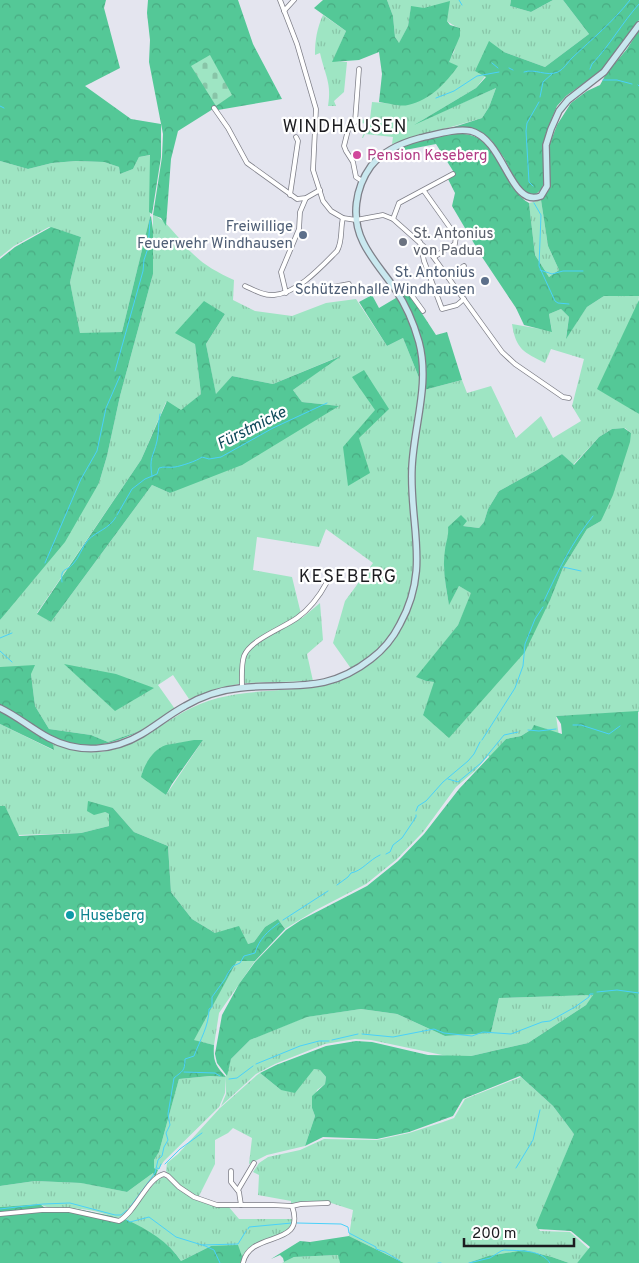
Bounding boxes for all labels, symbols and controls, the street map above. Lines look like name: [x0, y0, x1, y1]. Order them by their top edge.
district label: WINDHAUSEN: [282, 116, 408, 139]
place label: Pension Keseberg: [367, 147, 487, 166]
marker: Pension Keseberg: [351, 149, 363, 161]
place label: Freiwillige Feuerwehr Windhausen: [137, 218, 293, 254]
place label: St. Antonius von Padua: [413, 225, 493, 261]
marker: Freiwillige Feuerwehr Windhausen: [297, 229, 309, 241]
marker: St. Antonius von Padua: [397, 236, 409, 248]
place label: St. Antonius Schützenhalle Windhausen: [295, 264, 475, 300]
marker: St. Antonius Schützenhalle Windhausen: [479, 275, 491, 287]
water label: Fürstmicke: [214, 402, 291, 455]
district label: KESEBERG: [299, 566, 397, 589]
place label: Huseberg: [80, 907, 145, 926]
marker: Huseberg: [64, 909, 76, 921]
scale bar: [464, 1216, 574, 1248]
text: 200 m: [472, 1225, 517, 1244]

